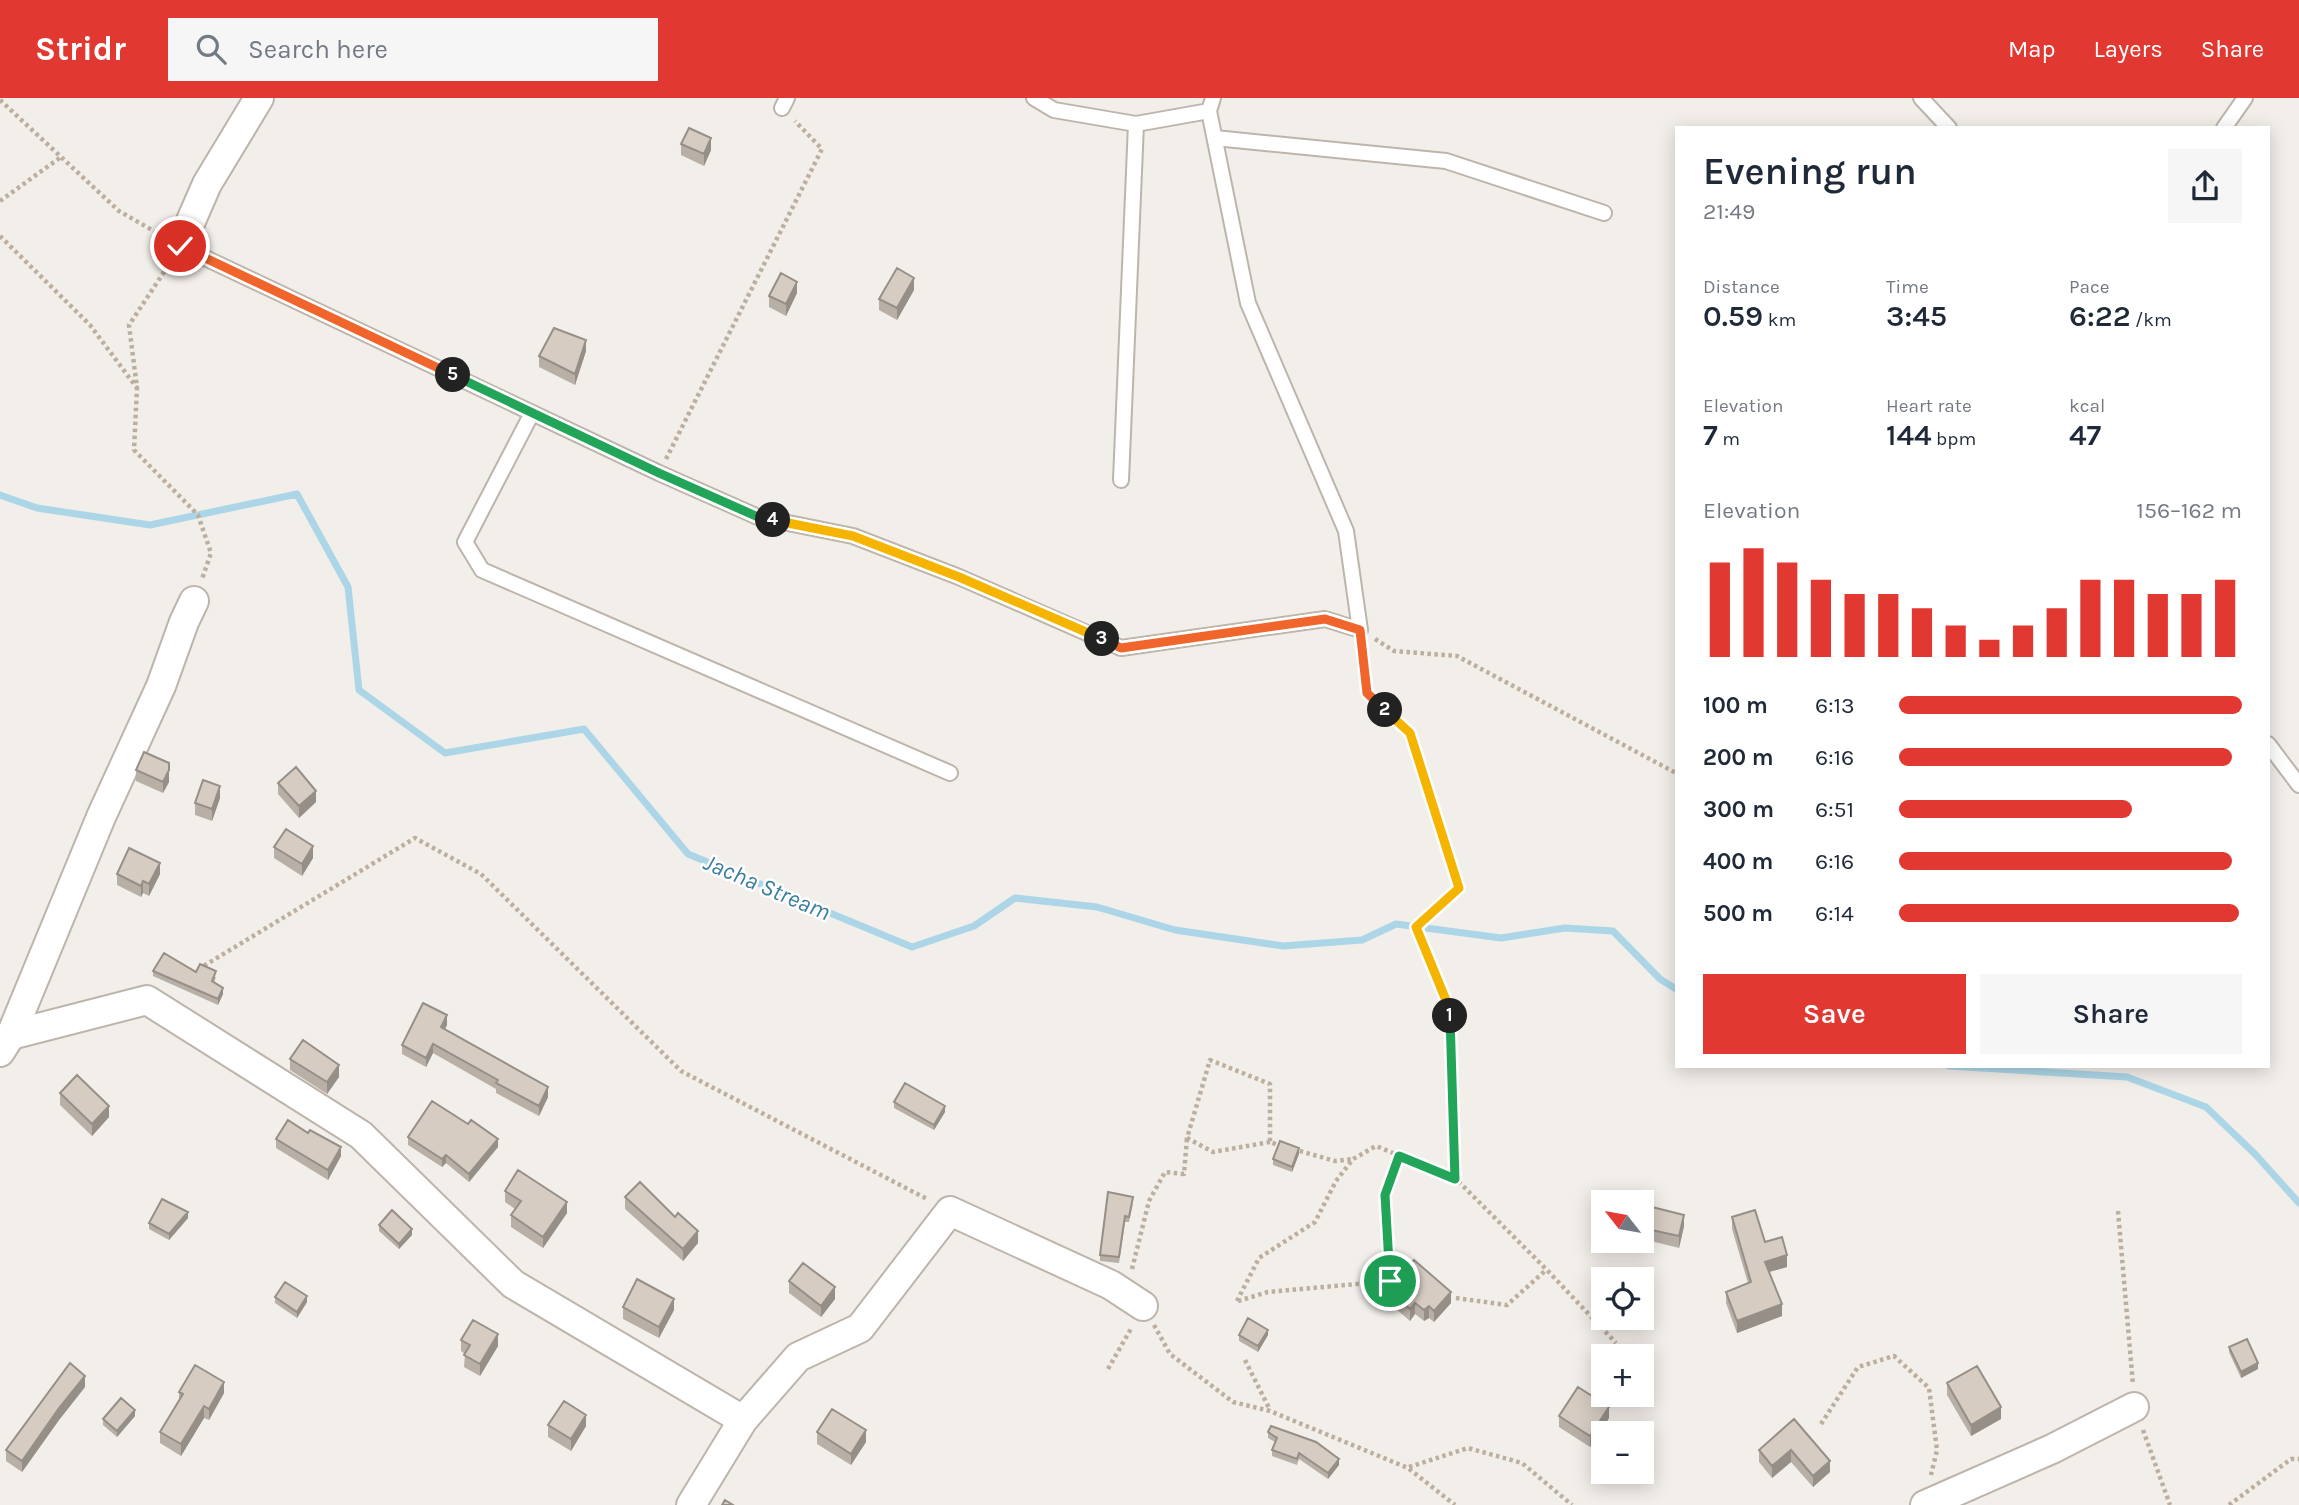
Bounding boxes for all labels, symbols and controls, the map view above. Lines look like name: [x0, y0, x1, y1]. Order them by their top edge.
search box: [168, 18, 658, 81]
text: Stridr: [35, 30, 126, 68]
icon: search: [192, 30, 230, 68]
text: Search here: [248, 34, 388, 65]
text: Map: [2008, 35, 2056, 63]
text: Layers: [2094, 35, 2163, 63]
text: Share: [2201, 35, 2264, 63]
text: Evening run: [1703, 149, 1917, 194]
button: share: [2168, 149, 2242, 223]
text: 21:49: [1703, 198, 1755, 225]
pin: [150, 216, 210, 276]
icon: check: [161, 227, 199, 265]
text: Distance: [1703, 276, 1780, 298]
text: Time: [1886, 276, 1929, 298]
text: Pace: [2069, 276, 2110, 298]
text: 0.59: [1703, 298, 1763, 334]
text: 3:45: [1886, 298, 1947, 334]
text: 6:22: [2069, 298, 2131, 334]
text: km: [1763, 309, 1796, 331]
text: /km: [2131, 309, 2172, 331]
pin: 5: [435, 358, 470, 392]
text: 5: [447, 363, 458, 385]
text: Elevation: [1703, 395, 1783, 417]
text: Heart rate: [1886, 395, 1972, 417]
text: kcal: [2069, 395, 2105, 417]
text: 7: [1703, 417, 1718, 453]
text: 144: [1886, 417, 1932, 453]
text: 47: [2069, 417, 2101, 453]
text: m: [1718, 428, 1740, 450]
text: bpm: [1932, 428, 1976, 450]
text: Elevation: [1703, 497, 1800, 524]
text: 156–162 m: [2136, 497, 2242, 524]
pin: 4: [756, 502, 790, 538]
text: 4: [767, 508, 778, 530]
pin: 3: [1084, 622, 1120, 656]
text: 3: [1096, 627, 1107, 649]
pin: 2: [1368, 692, 1402, 728]
text: 100 m: [1703, 692, 1768, 719]
text: 6:13: [1815, 692, 1855, 719]
text: 2: [1379, 698, 1390, 720]
text: 200 m: [1703, 744, 1774, 771]
text: 6:16: [1815, 744, 1854, 771]
text: 300 m: [1703, 796, 1774, 823]
text: 6:51: [1815, 796, 1854, 823]
water label: Jacha Stream: [699, 848, 835, 926]
text: 400 m: [1703, 848, 1773, 875]
text: 6:16: [1815, 848, 1854, 875]
text: 500 m: [1703, 900, 1773, 927]
text: 6:14: [1815, 900, 1854, 927]
button: Save: [1703, 974, 1966, 1054]
button: Share: [1980, 974, 2242, 1054]
pin: 1: [1432, 998, 1468, 1034]
text: 1: [1446, 1004, 1453, 1026]
north arrow: [1591, 1190, 1654, 1253]
map controls: [1591, 1190, 1654, 1484]
pin: [1360, 1251, 1420, 1311]
icon: arrive: [1371, 1262, 1409, 1300]
button: locate: [1591, 1267, 1654, 1330]
button: +: [1591, 1344, 1654, 1407]
button: −: [1591, 1421, 1654, 1484]

